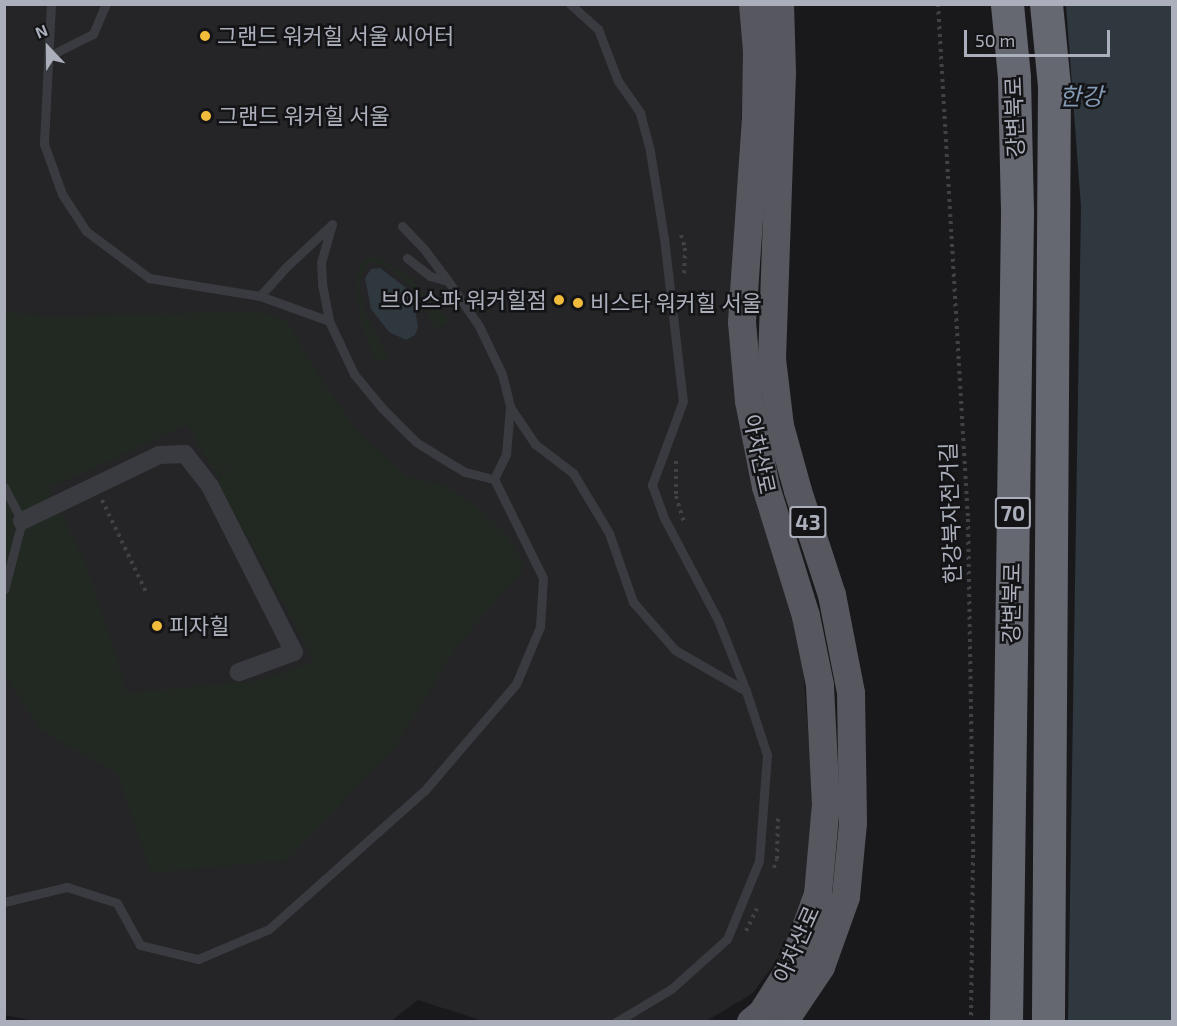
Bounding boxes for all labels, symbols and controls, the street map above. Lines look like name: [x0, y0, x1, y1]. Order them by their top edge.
north arrow: [18, 18, 78, 78]
scale bar: [967, 18, 1112, 56]
text: N: [32, 20, 50, 42]
place label: 그랜드 워커힐 서울 씨어터: [217, 23, 454, 49]
marker: 그랜드 워커힐 서울 씨어터: [198, 29, 212, 43]
text: 50 m: [975, 29, 1015, 51]
street label: 강변북로: [999, 76, 1029, 158]
water label: 한강: [1059, 82, 1103, 110]
place label: 그랜드 워커힐 서울: [218, 103, 390, 129]
marker: 그랜드 워커힐 서울: [199, 109, 213, 123]
place label: 브이스파 워커힐점: [380, 287, 547, 313]
place label: 비스타 워커힐 서울: [590, 290, 762, 316]
marker: 브이스파 워커힐점: [552, 293, 566, 307]
marker: 비스타 워커힐 서울: [571, 296, 585, 310]
street label: 아차산로: [739, 412, 781, 496]
street label: 한강북자전거길: [934, 442, 966, 584]
road number: 70: [994, 495, 1032, 531]
road number: 43: [788, 504, 828, 540]
street label: 강변북로: [997, 562, 1025, 644]
place label: 피자힐: [169, 613, 230, 639]
marker: 피자힐: [150, 619, 164, 633]
street label: 아차산로: [767, 902, 825, 986]

